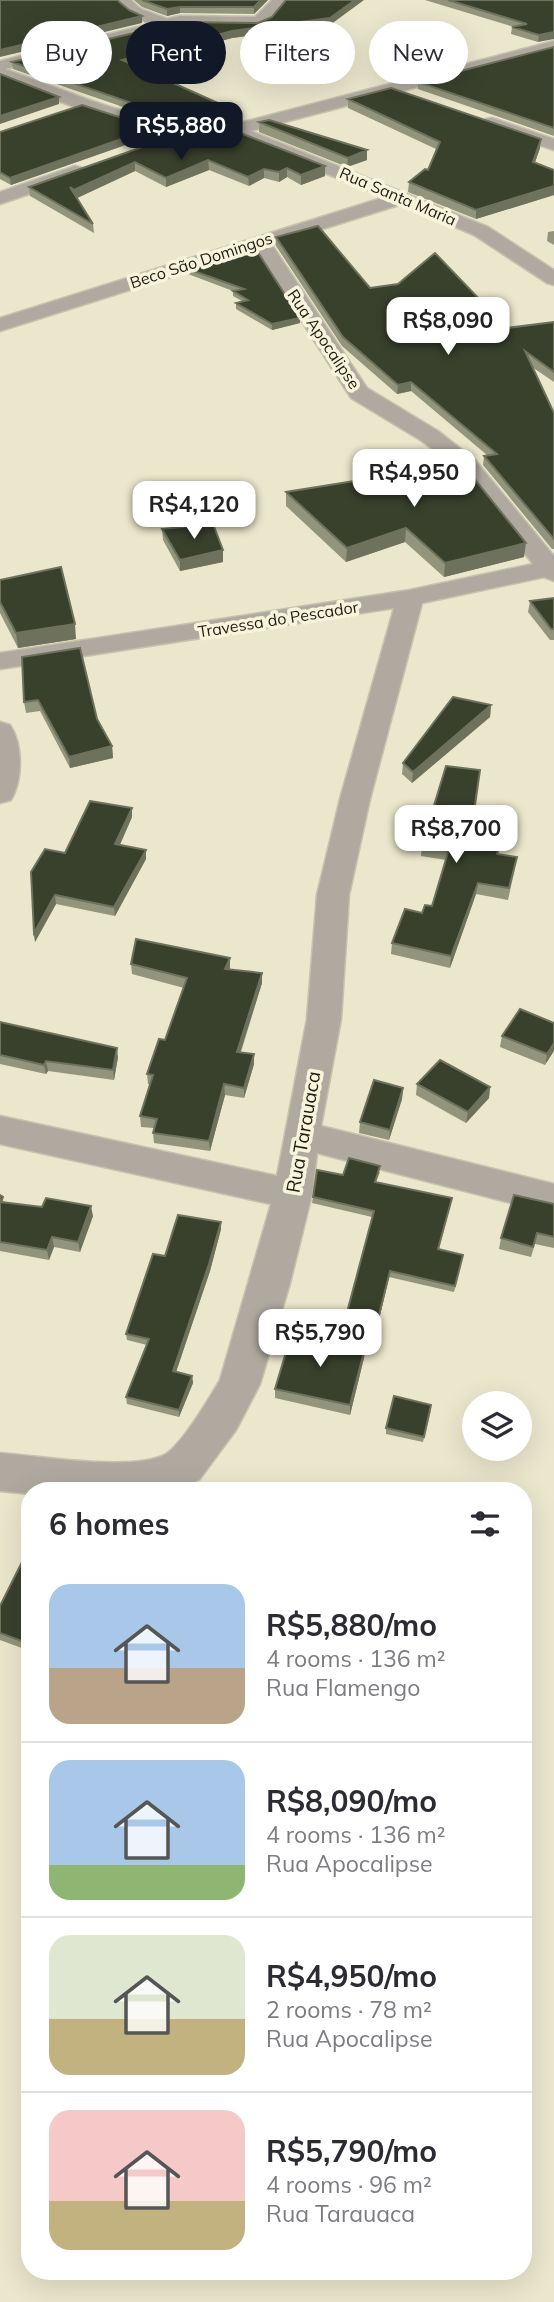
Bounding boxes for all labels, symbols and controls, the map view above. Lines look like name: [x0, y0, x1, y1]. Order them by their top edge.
chip: Buy: [21, 21, 112, 84]
chip: Rent: [126, 21, 226, 84]
chip: Filters: [240, 21, 355, 84]
chip: New: [369, 21, 468, 84]
pin: R$5,880: [116, 102, 246, 162]
text: R$5,880: [136, 110, 226, 139]
street label: Rua Santa Maria: [337, 162, 459, 230]
street label: Beco São Domingos: [127, 228, 275, 292]
street label: Rua Apocalipse: [283, 285, 365, 393]
pin: R$8,090: [383, 298, 513, 357]
text: R$8,090: [403, 305, 493, 334]
pin: R$4,950: [349, 449, 479, 509]
text: R$4,950: [369, 457, 459, 486]
pin: R$4,120: [129, 482, 259, 541]
text: R$4,120: [149, 489, 239, 518]
street label: Travessa do Pescador: [196, 596, 360, 642]
pin: R$8,700: [391, 806, 521, 865]
text: R$8,700: [411, 813, 501, 842]
street label: Rua Tarauaca: [280, 1069, 326, 1195]
pin: R$5,790: [255, 1310, 385, 1369]
text: R$5,790: [275, 1317, 365, 1346]
map controls: [462, 1391, 532, 1461]
button: layers: [462, 1391, 532, 1461]
text: 6 homes: [49, 1505, 170, 1543]
icon: filters: [466, 1505, 504, 1543]
text: R$5,880/mo: [266, 1606, 437, 1644]
icon: home: [105, 1612, 189, 1696]
text: 4 rooms · 136 m²: [266, 1644, 446, 1673]
text: Rua Flamengo: [266, 1673, 420, 1702]
text: R$8,090/mo: [266, 1782, 437, 1820]
icon: home: [105, 1788, 189, 1872]
text: 4 rooms · 136 m²: [266, 1820, 446, 1849]
text: Rua Apocalipse: [266, 1849, 433, 1878]
text: R$4,950/mo: [266, 1957, 437, 1995]
icon: home: [105, 1963, 189, 2047]
text: 2 rooms · 78 m²: [266, 1995, 432, 2024]
text: Rua Apocalipse: [266, 2024, 433, 2053]
text: R$5,790/mo: [266, 2132, 437, 2170]
icon: home: [105, 2138, 189, 2222]
text: 4 rooms · 96 m²: [266, 2170, 432, 2199]
text: Rua Tarauaca: [266, 2199, 415, 2228]

